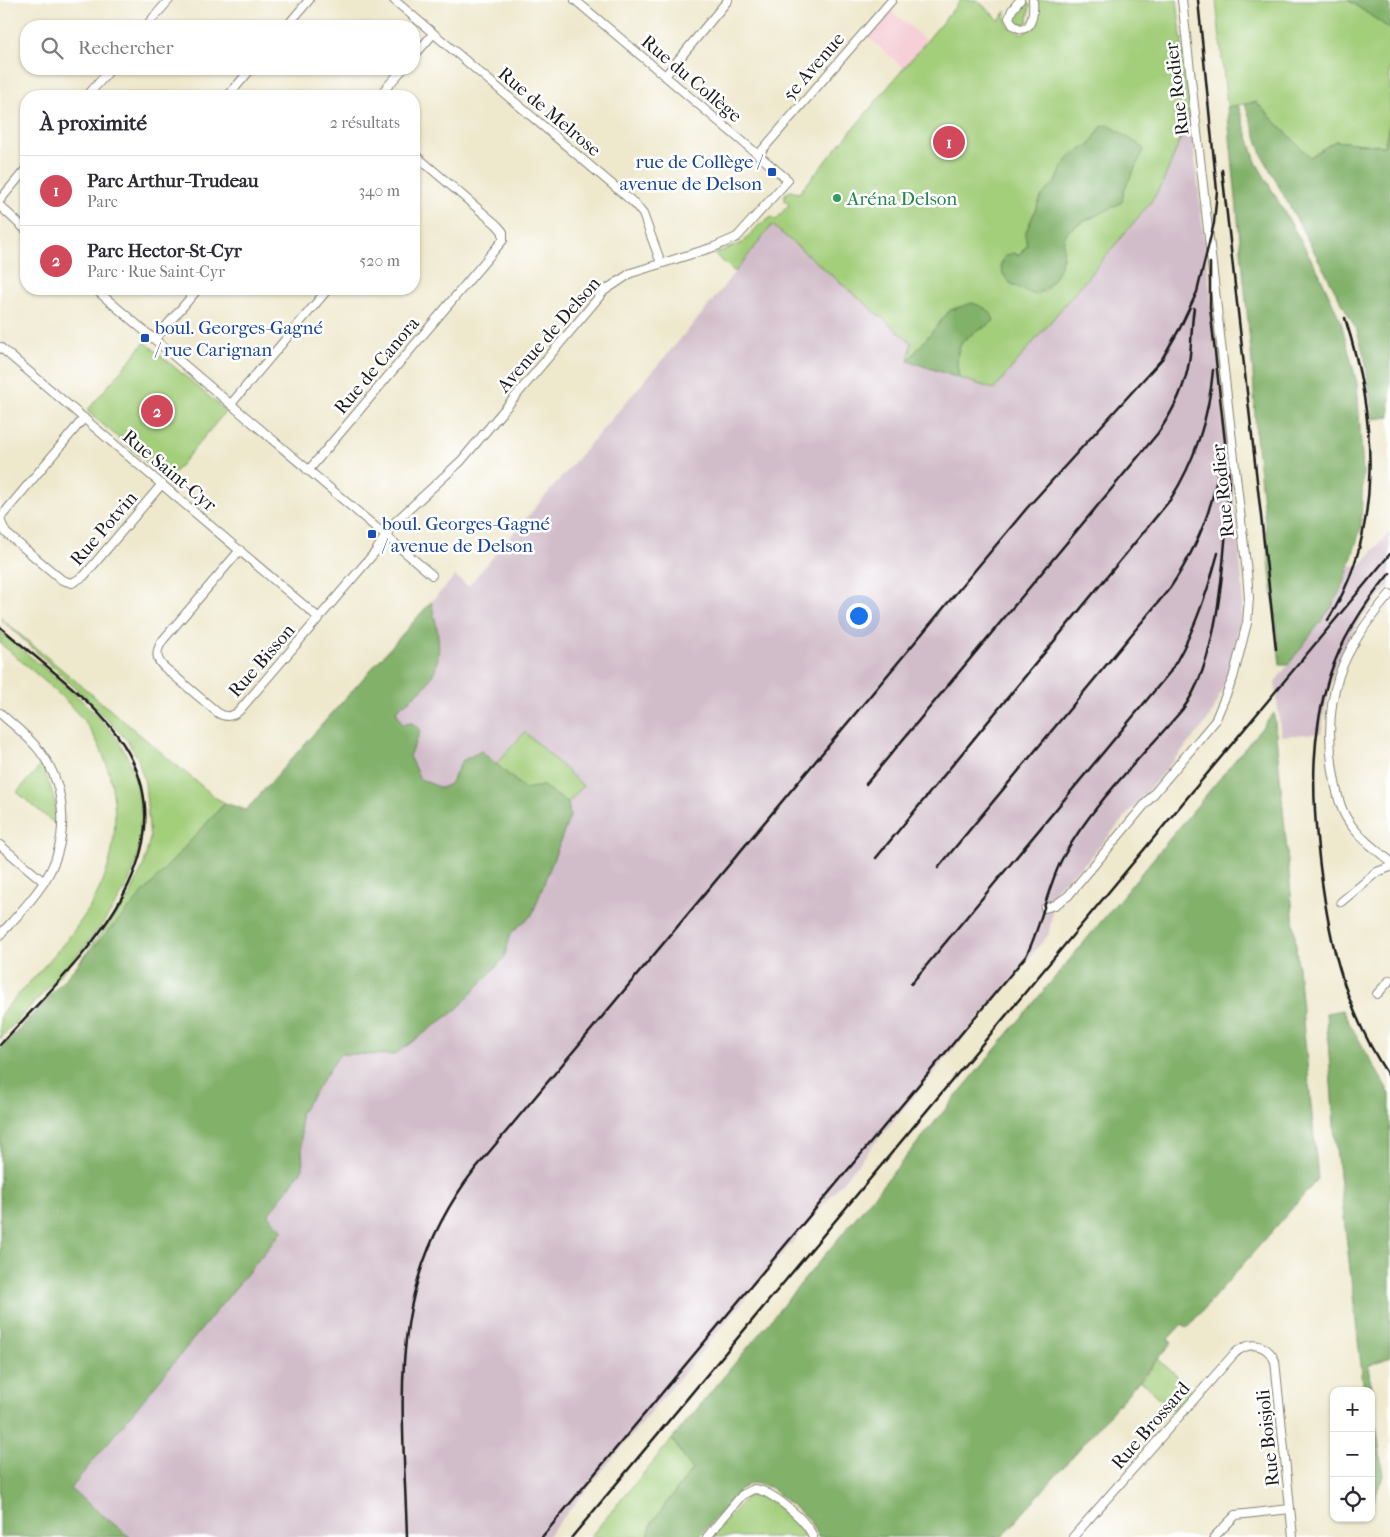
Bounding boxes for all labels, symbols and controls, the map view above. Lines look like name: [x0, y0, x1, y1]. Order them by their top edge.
search box: [20, 20, 420, 75]
street label: 5e Avenue: [778, 28, 849, 105]
street label: Rue du Collège: [637, 30, 746, 127]
icon: search: [38, 34, 66, 62]
text: Rechercher: [78, 37, 174, 59]
street label: Rue Rodier: [1160, 40, 1194, 137]
street label: Rue de Melrose: [494, 62, 605, 161]
text: À proximité: [40, 111, 147, 135]
text: 2 résultats: [330, 113, 400, 132]
pin: 1: [933, 123, 965, 161]
place label: rue de Collège / avenue de Delson: [620, 151, 763, 195]
marker: rue de Collège / avenue de Delson: [766, 166, 778, 178]
text: Parc Arthur-Trudeau: [87, 170, 259, 192]
text: 1: [53, 181, 59, 200]
text: 340 m: [358, 181, 400, 200]
place label: Aréna Delson: [846, 188, 957, 210]
text: Parc: [87, 192, 118, 211]
marker: Aréna Delson: [831, 192, 843, 204]
text: Parc Hector-St-Cyr: [87, 240, 242, 262]
text: 2: [52, 251, 60, 270]
text: 520 m: [359, 251, 400, 270]
text: Parc · Rue Saint-Cyr: [87, 262, 225, 281]
street label: Avenue de Delson: [492, 272, 605, 398]
street label: Rue de Canora: [330, 312, 424, 419]
place label: boul. Georges-Gagné / rue Carignan: [154, 317, 323, 361]
marker: boul. Georges-Gagné / rue Carignan: [139, 332, 151, 344]
pin: 2: [141, 392, 173, 430]
street label: Rue Saint-Cyr: [118, 425, 221, 517]
street label: Rue Rodier: [1207, 442, 1239, 539]
street label: Rue Potvin: [66, 487, 142, 570]
place label: boul. Georges-Gagné / avenue de Delson: [381, 513, 550, 557]
marker: boul. Georges-Gagné / avenue de Delson: [366, 528, 378, 540]
your location: [846, 603, 872, 629]
street label: Rue Bisson: [224, 619, 300, 702]
street label: Rue Brossard: [1107, 1377, 1195, 1474]
map controls: [1330, 1387, 1375, 1522]
button: +: [1330, 1387, 1375, 1432]
street label: Rue Boisjoli: [1252, 1388, 1284, 1487]
button: −: [1330, 1432, 1375, 1477]
button: locate: [1330, 1477, 1375, 1522]

